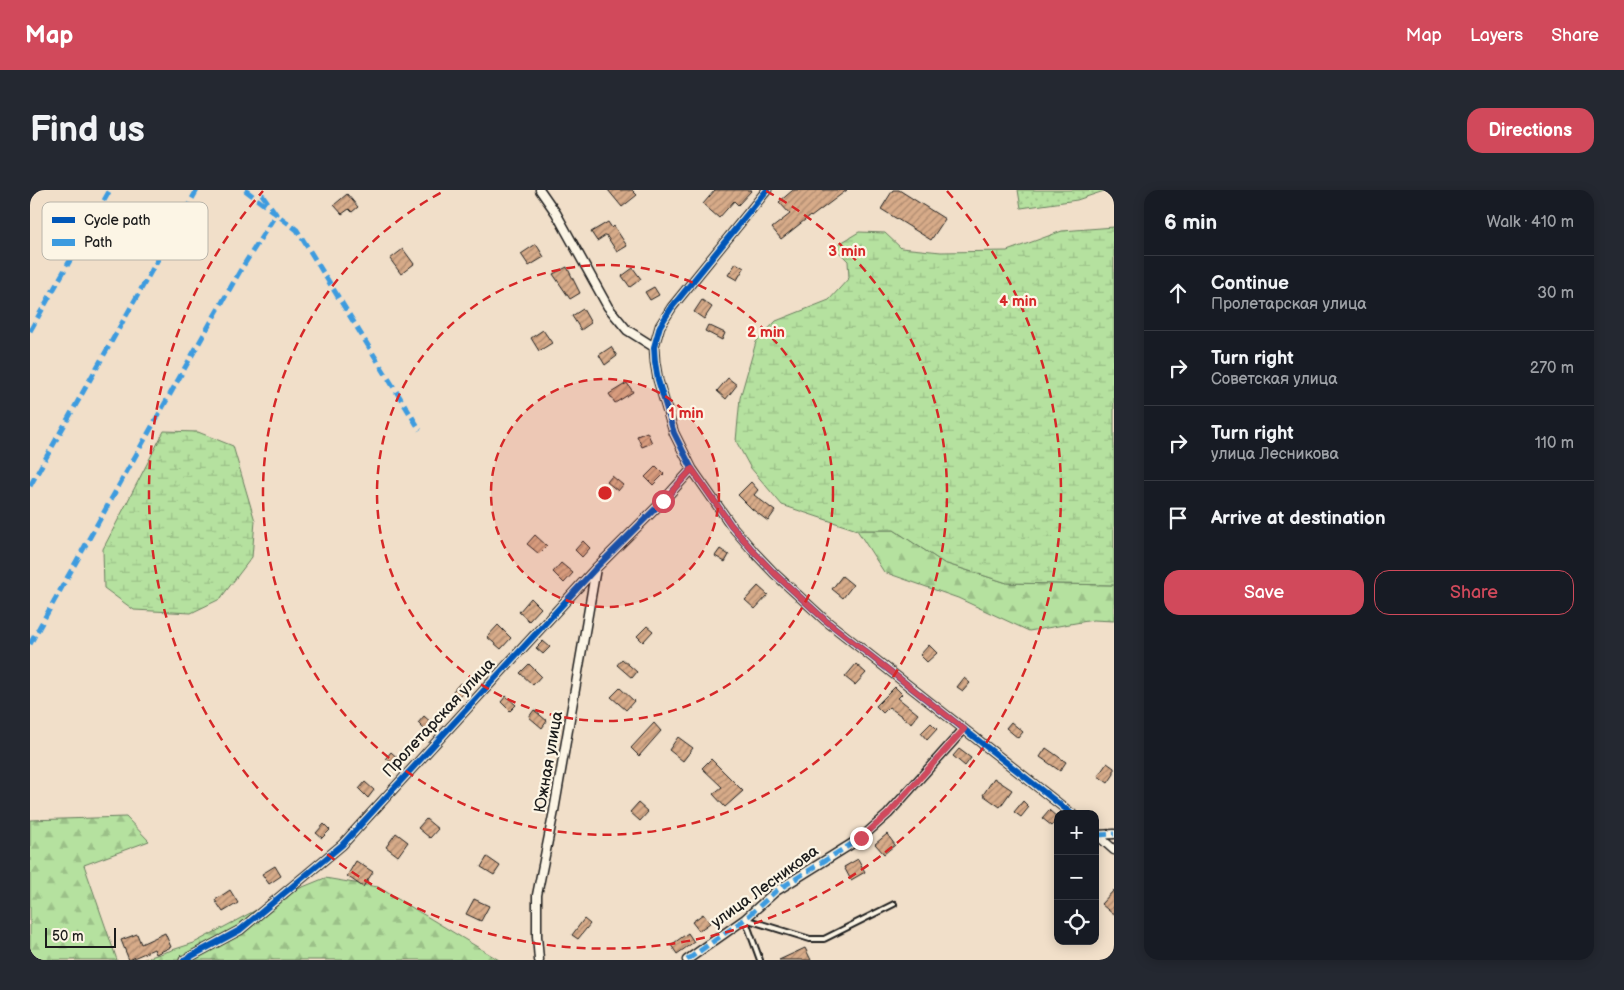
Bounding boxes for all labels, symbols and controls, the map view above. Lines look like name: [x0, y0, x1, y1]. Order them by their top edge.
text: Map: [25, 21, 73, 50]
text: Map: [1406, 25, 1442, 46]
text: Layers: [1470, 25, 1523, 46]
text: Share: [1551, 25, 1599, 46]
button: Directions: [1467, 108, 1594, 153]
text: Find us: [30, 109, 145, 152]
legend: [42, 202, 208, 260]
text: 6 min: [1164, 210, 1217, 235]
text: Cycle path: [84, 212, 151, 229]
text: Walk · 410 m: [1487, 213, 1574, 232]
text: Path: [84, 234, 112, 251]
text: 3 min: [828, 242, 866, 261]
text: Continue: [1211, 272, 1289, 295]
icon: ahead: [1164, 279, 1192, 307]
text: 30 m: [1537, 284, 1574, 303]
text: 4 min: [999, 292, 1037, 311]
text: Пролетарская улица: [1211, 295, 1367, 314]
text: 2 min: [747, 323, 785, 342]
text: Turn right: [1211, 347, 1294, 370]
icon: right: [1164, 354, 1192, 382]
text: 270 m: [1530, 359, 1574, 378]
text: Советская улица: [1211, 370, 1338, 389]
text: 1 min: [668, 404, 704, 423]
text: Turn right: [1211, 422, 1294, 445]
icon: right: [1164, 429, 1192, 457]
text: 110 m: [1535, 434, 1574, 453]
text: улица Лесникова: [1211, 445, 1339, 464]
centre of rings: [596, 484, 614, 502]
route start: [652, 490, 675, 513]
icon: arrive: [1164, 504, 1192, 532]
text: Arrive at destination: [1211, 507, 1386, 530]
button: Save: [1164, 570, 1364, 615]
button: Share: [1374, 570, 1574, 615]
street label: Пролетарская улица: [379, 654, 499, 781]
street label: Южная улица: [531, 709, 567, 814]
map controls: [1054, 810, 1099, 945]
button: +: [1054, 810, 1099, 855]
route end: [850, 827, 873, 850]
street label: улица Лесникова: [708, 841, 823, 932]
button: −: [1054, 855, 1099, 900]
button: locate: [1054, 900, 1099, 945]
scale bar: [45, 925, 116, 948]
text: 50 m: [52, 928, 84, 945]

